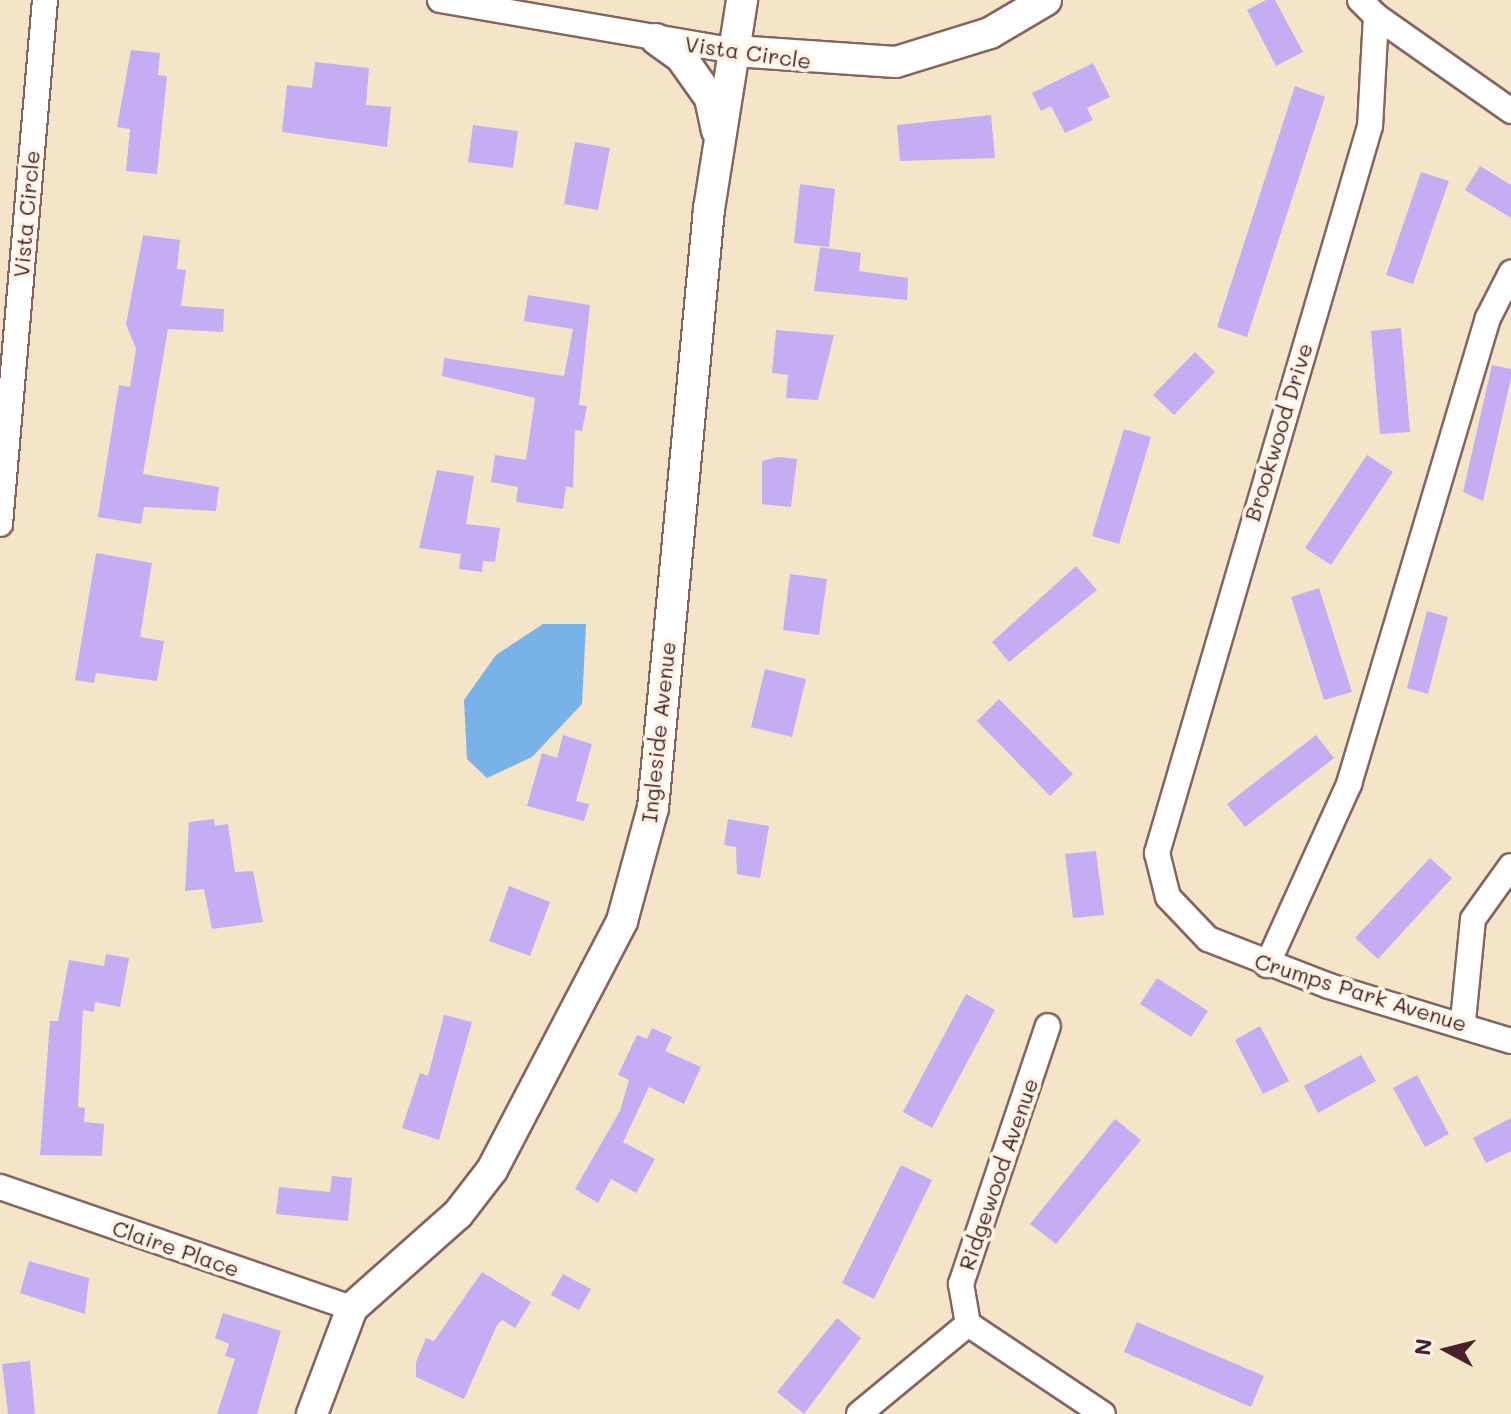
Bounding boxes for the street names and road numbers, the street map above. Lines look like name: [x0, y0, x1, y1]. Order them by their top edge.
street label: Vista Circle: [683, 30, 813, 74]
street label: Vista Circle: [7, 149, 45, 279]
street label: Brookwood Drive: [1238, 340, 1318, 524]
street label: Ingleside Avenue: [635, 640, 681, 824]
street label: Crumps Park Avenue: [1252, 947, 1470, 1037]
street label: Ridgewood Avenue: [953, 1074, 1043, 1274]
street label: Claire Place: [109, 1214, 243, 1282]

